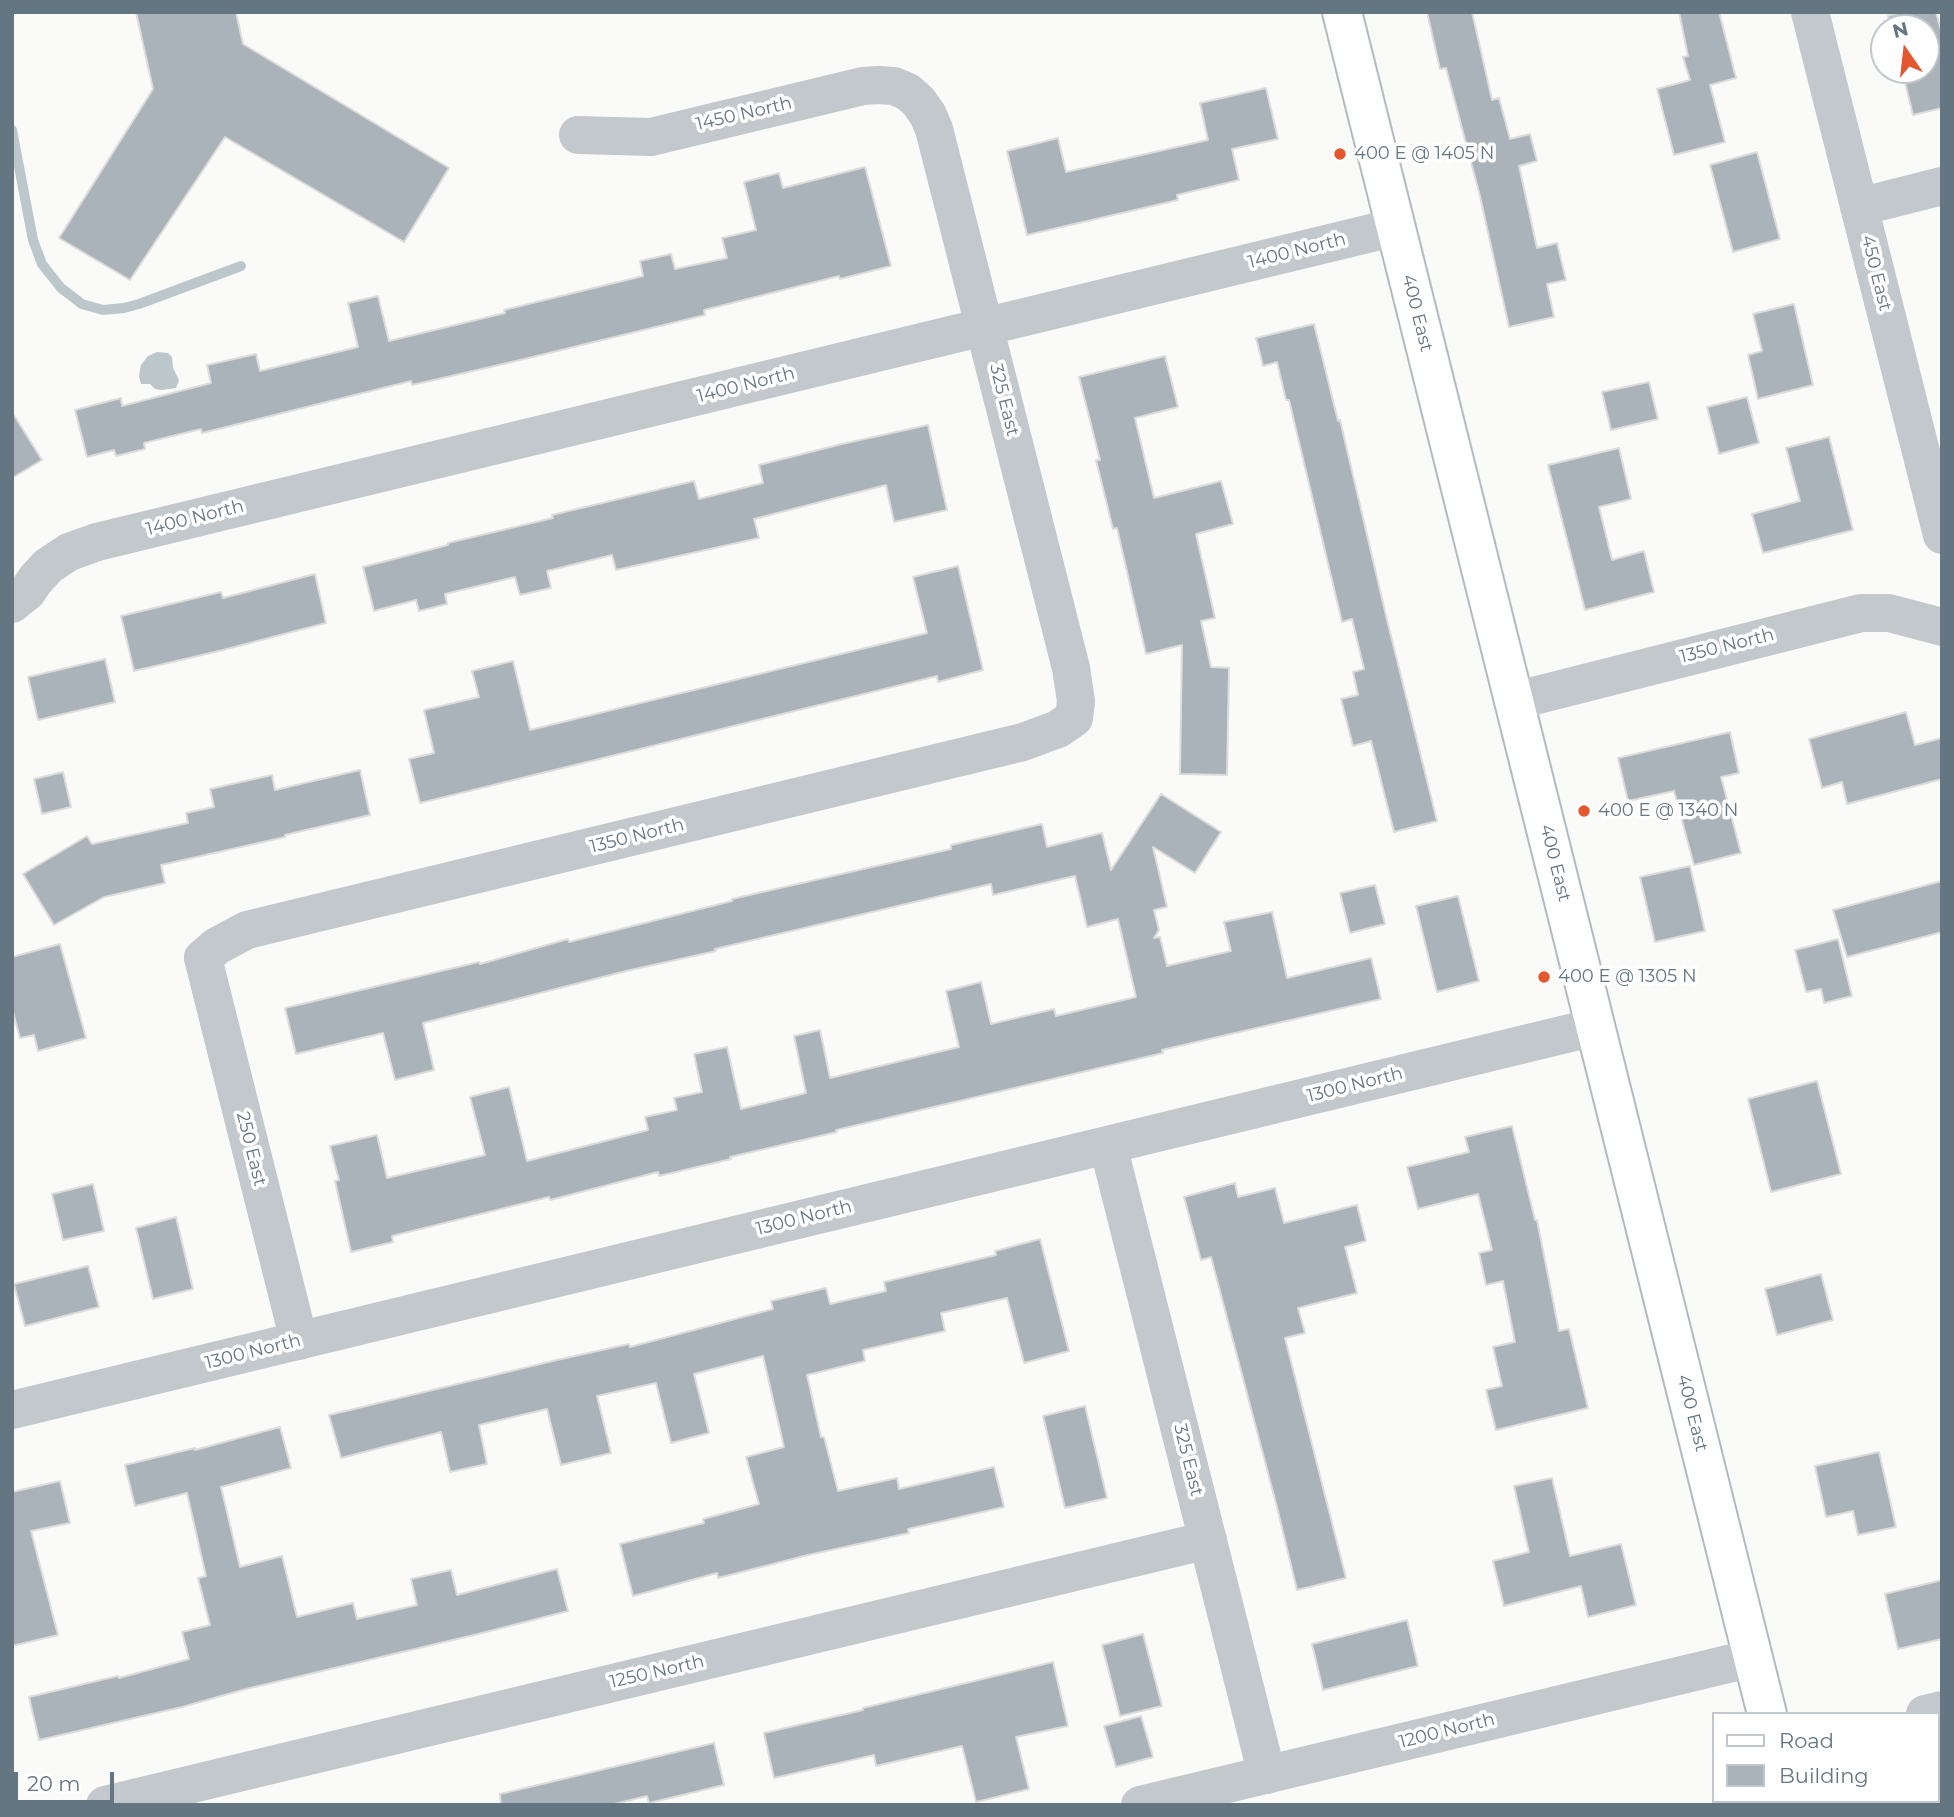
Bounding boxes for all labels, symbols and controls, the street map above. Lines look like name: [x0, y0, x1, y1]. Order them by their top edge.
north arrow: [1870, 14, 1940, 84]
text: N: [1890, 17, 1911, 43]
street label: 1450 North: [694, 92, 794, 136]
place label: 400 E @ 1405 N: [1354, 143, 1494, 165]
marker: 400 E @ 1405 N: [1332, 146, 1348, 162]
street label: 1400 North: [1246, 228, 1348, 274]
street label: 450 East: [1856, 233, 1896, 313]
street label: 400 East: [1397, 272, 1437, 354]
street label: 1400 North: [695, 362, 797, 408]
street label: 325 East: [985, 362, 1023, 438]
street label: 1400 North: [144, 495, 246, 541]
street label: 1350 North: [1678, 624, 1776, 668]
place label: 400 E @ 1340 N: [1598, 800, 1738, 822]
marker: 400 E @ 1340 N: [1576, 803, 1592, 819]
street label: 1350 North: [588, 814, 686, 858]
street label: 400 East: [1535, 822, 1575, 904]
place label: 400 E @ 1305 N: [1558, 966, 1697, 988]
marker: 400 E @ 1305 N: [1536, 969, 1552, 985]
street label: 1300 North: [1305, 1063, 1405, 1107]
street label: 250 East: [231, 1110, 271, 1188]
street label: 1300 North: [754, 1196, 854, 1240]
street label: 1300 North: [203, 1330, 303, 1374]
street label: 400 East: [1672, 1372, 1712, 1454]
street label: 325 East: [1169, 1422, 1207, 1498]
street label: 1250 North: [608, 1651, 706, 1693]
street label: 1200 North: [1397, 1709, 1497, 1753]
legend: [1713, 1712, 1940, 1803]
text: Road: [1779, 1728, 1834, 1753]
scale bar: [18, 1758, 117, 1802]
text: Building: [1779, 1763, 1869, 1788]
text: 20 m: [27, 1771, 81, 1796]

